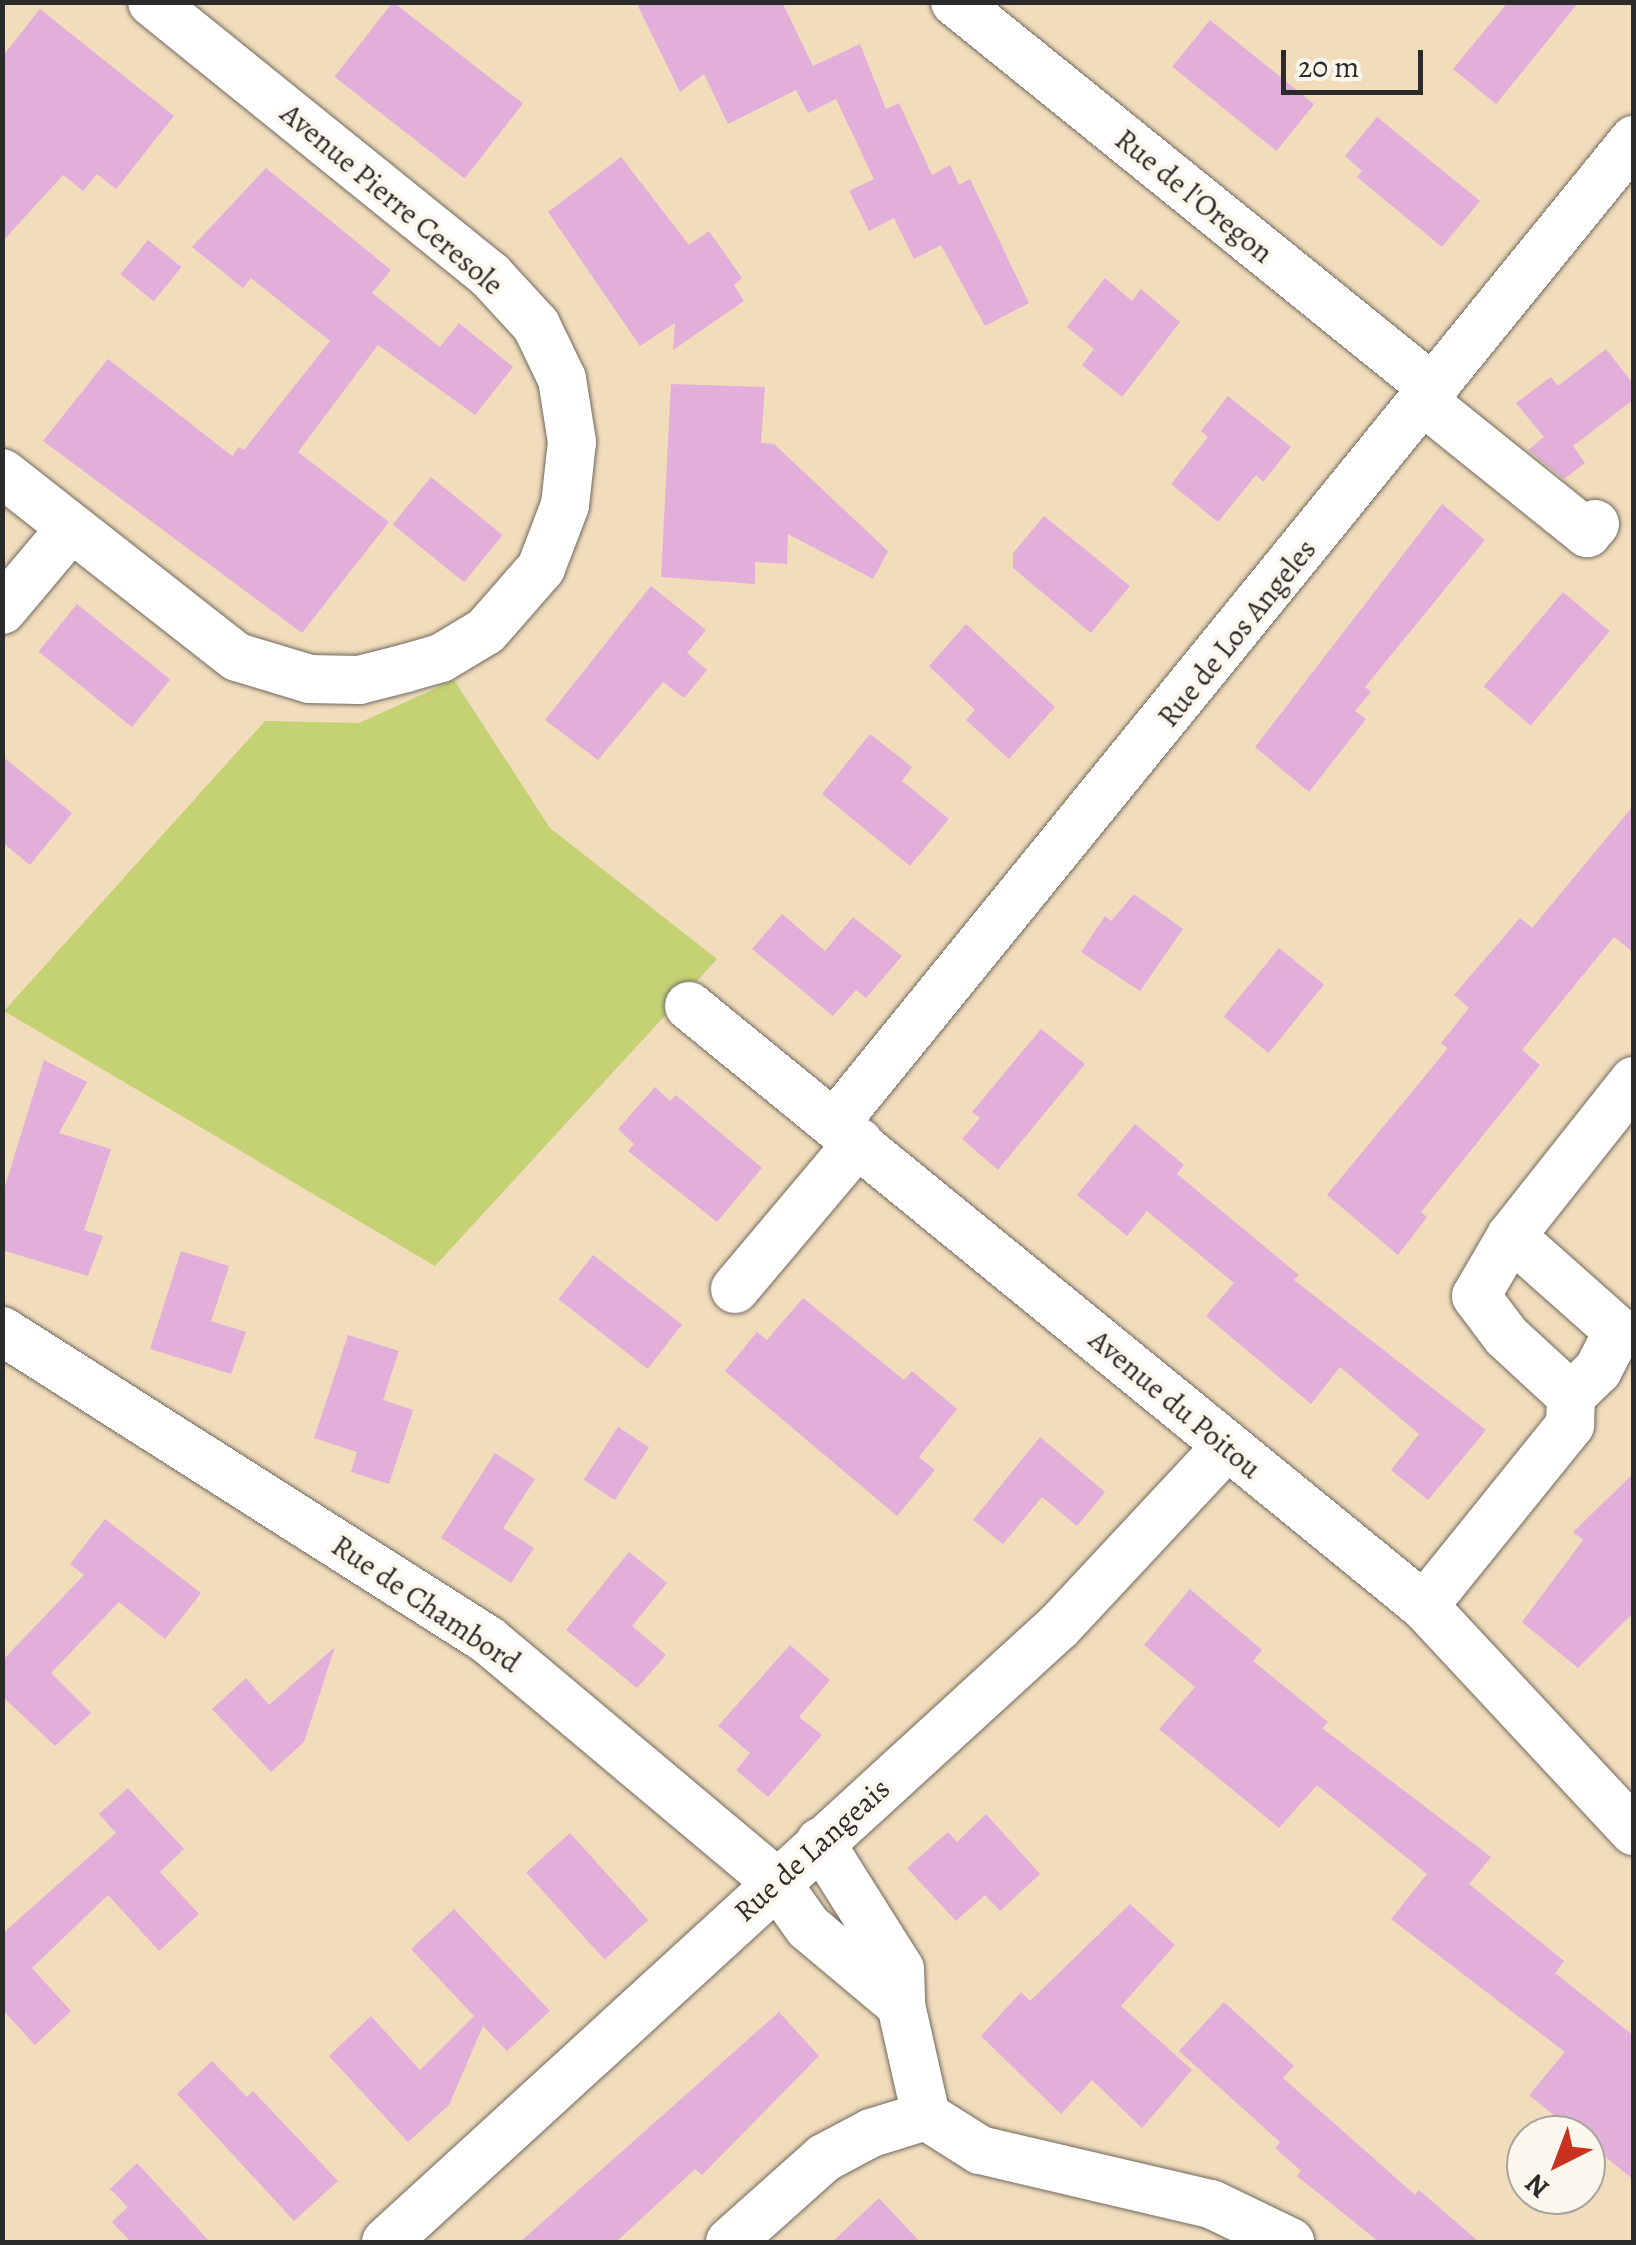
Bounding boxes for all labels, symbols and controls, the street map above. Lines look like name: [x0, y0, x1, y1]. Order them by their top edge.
scale bar: [1286, 30, 1428, 92]
text: 20 m: [1298, 47, 1359, 87]
street label: Avenue Pierre Ceresole: [273, 95, 511, 303]
street label: Rue de l'Oregon: [1108, 121, 1280, 271]
street label: Rue de Los Angeles: [1150, 532, 1324, 734]
street label: Avenue du Poitou: [1082, 1322, 1268, 1486]
street label: Rue de Chambord: [325, 1528, 527, 1680]
street label: Rue de Langeais: [727, 1771, 897, 1929]
north arrow: [1506, 2115, 1606, 2215]
text: N: [1517, 2165, 1558, 2207]

